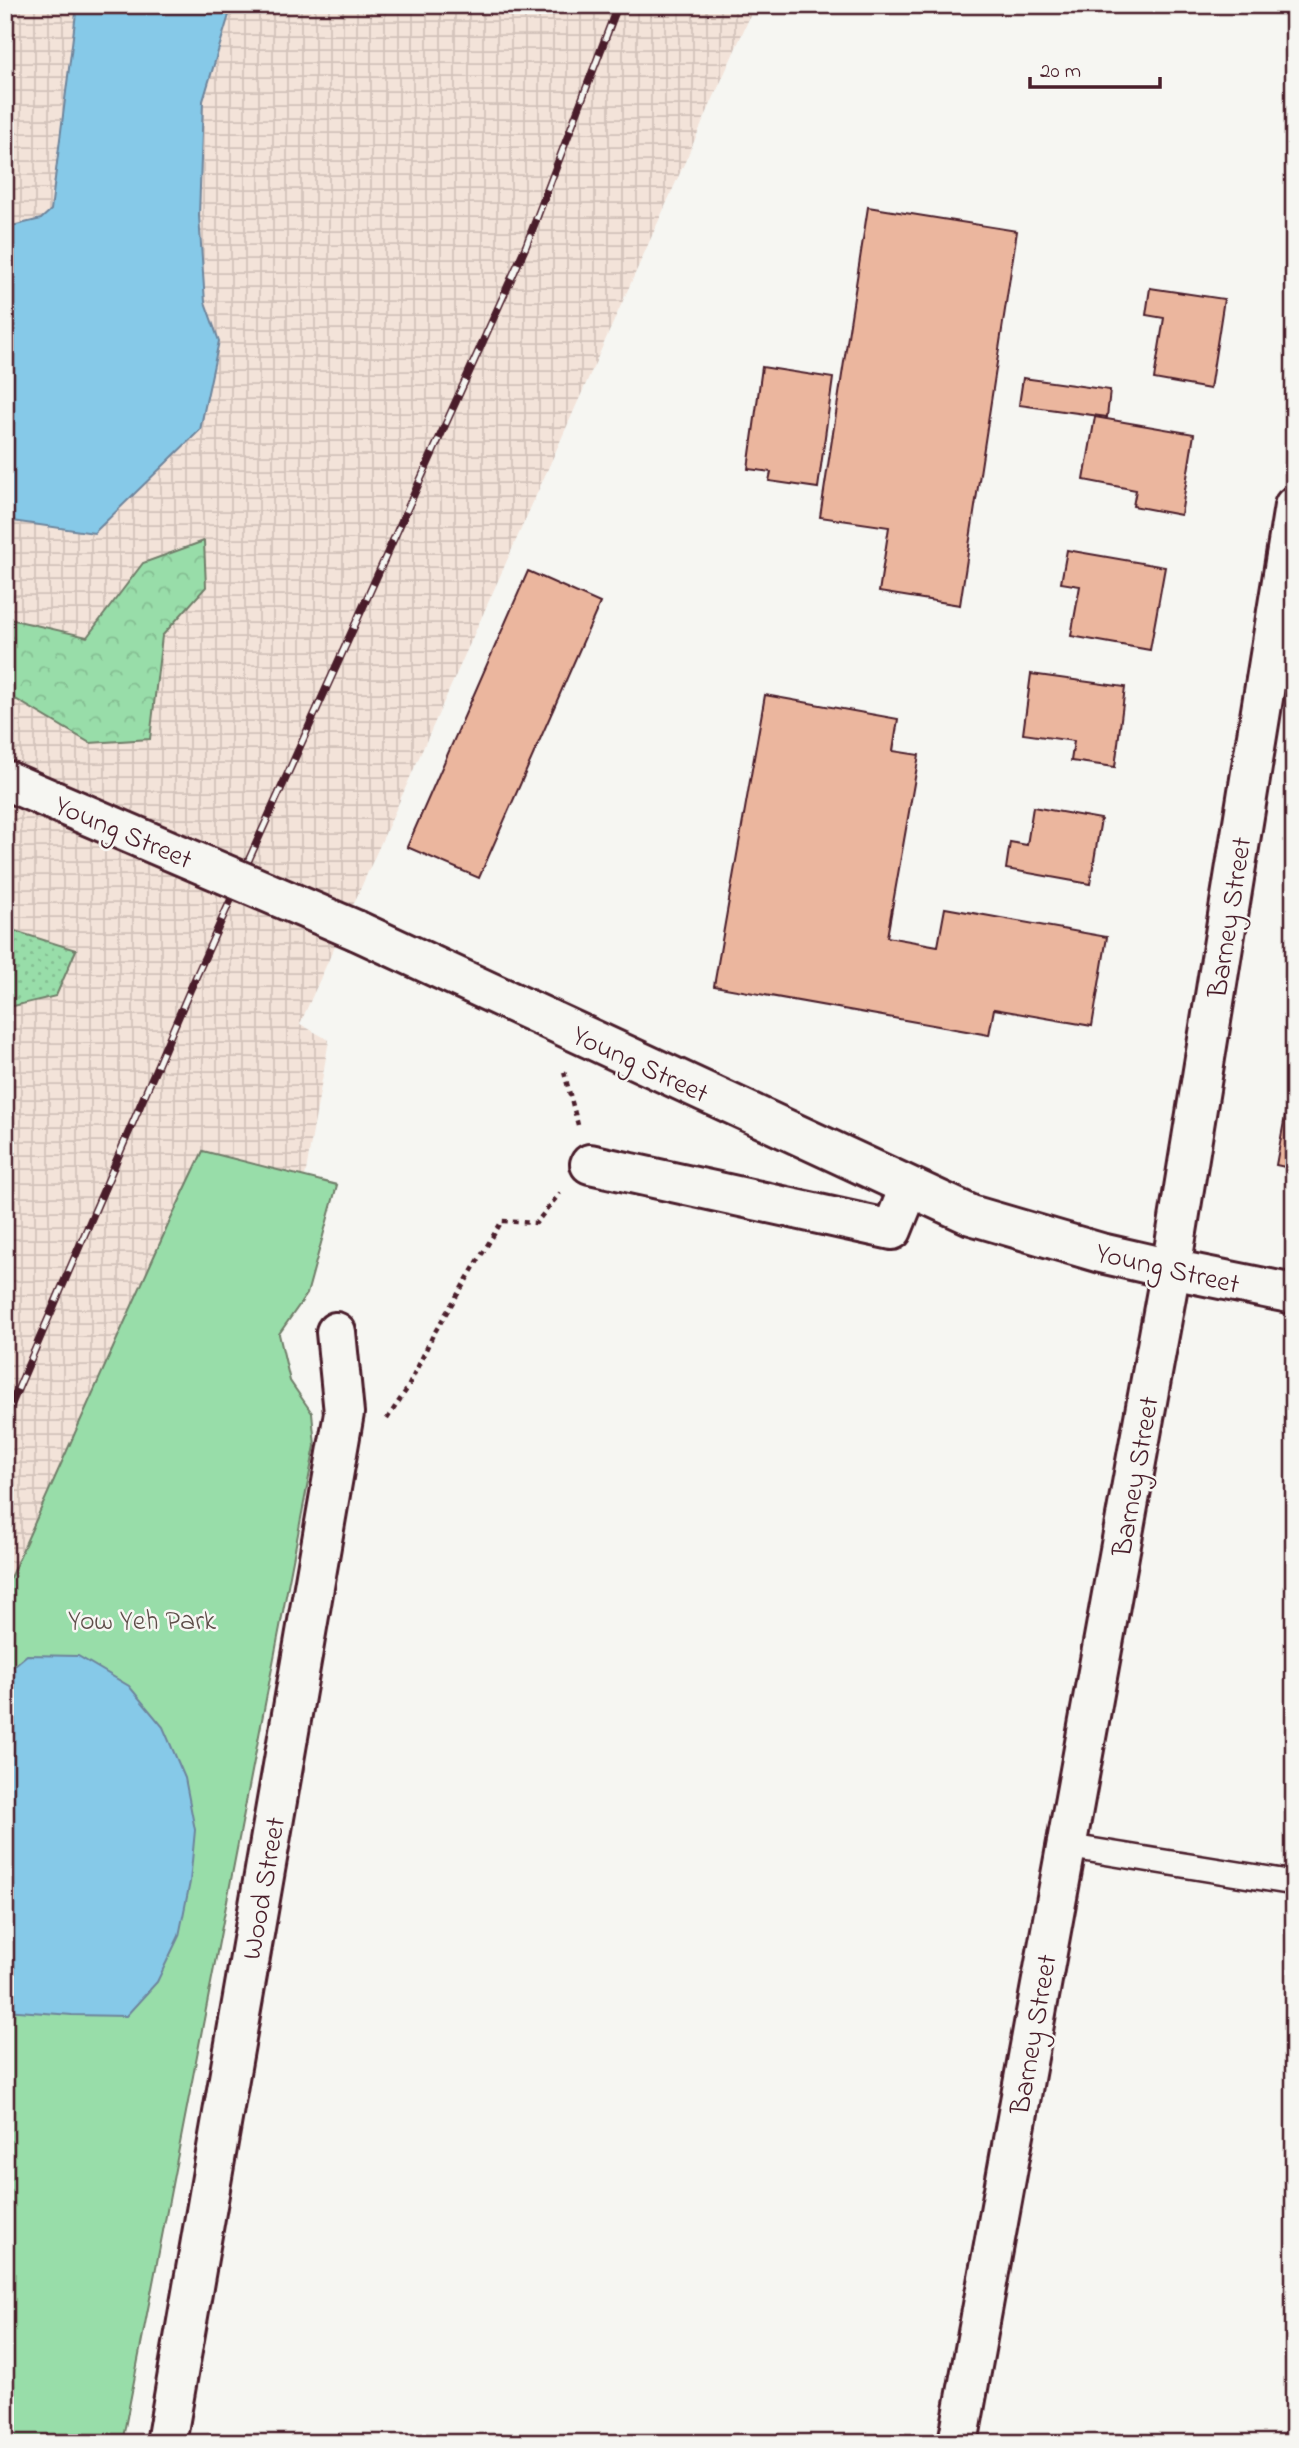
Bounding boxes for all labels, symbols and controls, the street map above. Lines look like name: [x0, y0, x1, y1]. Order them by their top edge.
scale bar: [1030, 46, 1159, 90]
text: 20 m: [1040, 57, 1081, 87]
street label: Young Street: [47, 787, 198, 882]
street label: Barney Street: [1198, 834, 1264, 1002]
street label: Young Street: [564, 1017, 715, 1116]
street label: Young Street: [1091, 1234, 1243, 1307]
street label: Barney Street: [1103, 1393, 1172, 1561]
park label: Yow Yeh Park: [68, 1602, 217, 1643]
street label: Wood Street: [233, 1814, 298, 1963]
street label: Barney Street: [1001, 1951, 1070, 2119]

